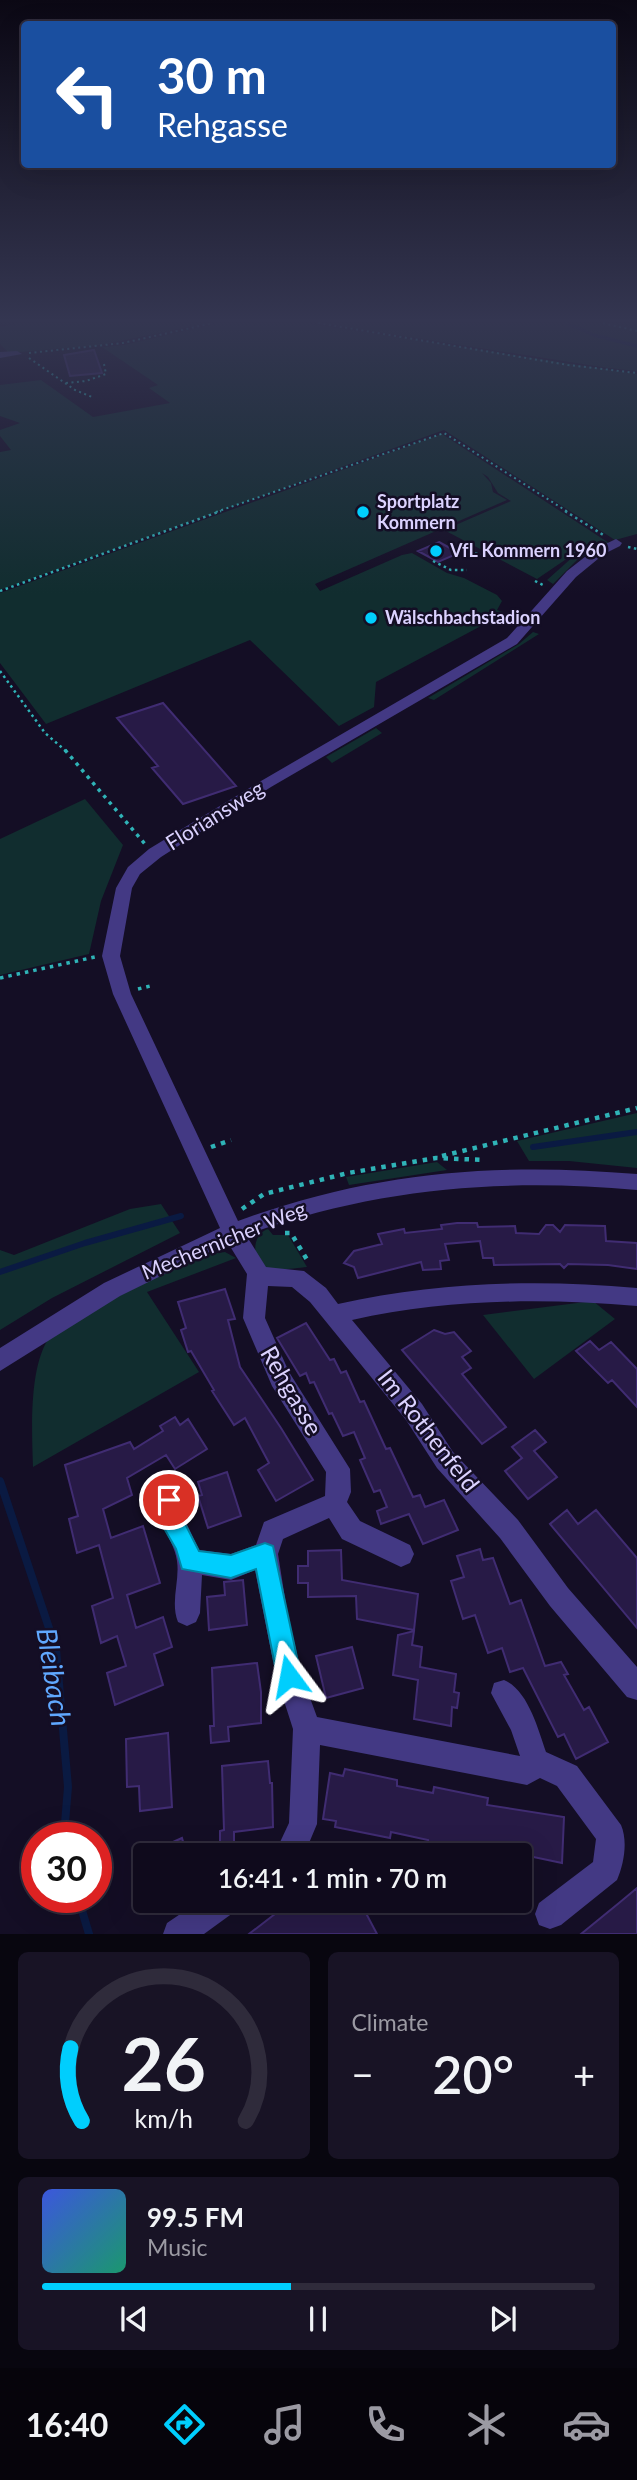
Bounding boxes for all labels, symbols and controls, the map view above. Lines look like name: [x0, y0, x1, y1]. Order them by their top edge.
text: 30 m: [157, 46, 267, 104]
icon: left: [42, 49, 133, 140]
text: Rehgasse: [157, 105, 288, 144]
place label: Sportplatz Kommern: [377, 490, 459, 533]
marker: Sportplatz Kommern: [355, 504, 371, 520]
place label: VfL Kommern 1960: [449, 539, 606, 561]
marker: VfL Kommern 1960: [428, 543, 444, 559]
place label: Wälschbachstadion: [385, 606, 540, 628]
marker: Wälschbachstadion: [363, 610, 379, 626]
street label: Floriansweg: [161, 775, 268, 855]
street label: Mechernicher Weg: [138, 1195, 309, 1284]
street label: Rehgasse: [255, 1340, 329, 1440]
street label: Im Rothenfeld: [372, 1363, 486, 1497]
pin: [139, 1470, 199, 1530]
icon: arrive: [150, 1481, 188, 1519]
water label: Bleibach: [30, 1625, 80, 1729]
position arrow: [252, 1639, 326, 1713]
speed limit sign: 30: [21, 1822, 112, 1913]
text: 16:41 · 1 min · 70 m: [218, 1862, 447, 1894]
text: Climate: [352, 2008, 428, 2036]
text: 26: [122, 2020, 206, 2108]
text: 20°: [432, 2043, 514, 2105]
text: −: [352, 2051, 374, 2097]
text: +: [573, 2051, 595, 2097]
text: km/h: [134, 2103, 193, 2133]
text: 99.5 FM: [147, 2201, 244, 2233]
text: Music: [147, 2233, 207, 2261]
icon: previous: [115, 2300, 153, 2338]
icon: pause: [299, 2300, 337, 2338]
icon: next: [484, 2300, 522, 2338]
icon: directions: [160, 2400, 209, 2449]
icon: music: [260, 2400, 309, 2449]
icon: phone: [361, 2400, 410, 2449]
icon: climate: [462, 2400, 511, 2449]
icon: car: [562, 2400, 611, 2449]
text: 16:40: [26, 2405, 108, 2444]

